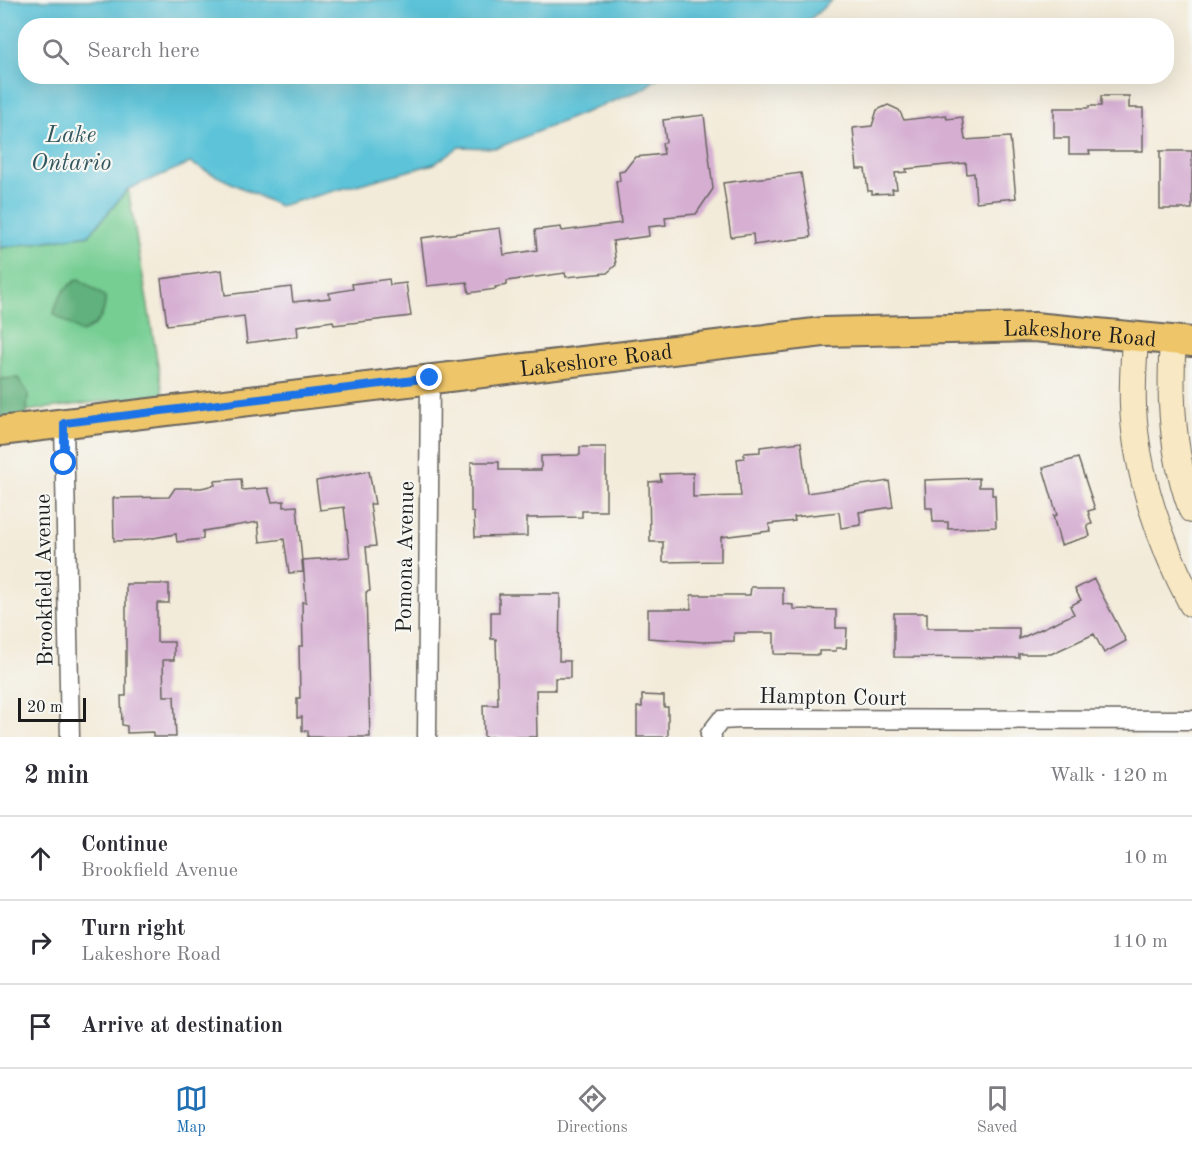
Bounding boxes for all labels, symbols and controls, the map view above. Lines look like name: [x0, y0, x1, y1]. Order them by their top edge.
search box: [18, 18, 1174, 84]
icon: search: [39, 35, 72, 68]
text: Search here: [87, 40, 200, 62]
water label: Lake Ontario: [31, 124, 111, 176]
street label: Lakeshore Road: [1003, 318, 1157, 352]
street label: Lakeshore Road: [518, 341, 674, 381]
route end: [416, 364, 442, 390]
route start: [50, 449, 76, 475]
street label: Pomona Avenue: [394, 481, 418, 633]
street label: Brookfield Avenue: [32, 493, 58, 666]
street label: Hampton Court: [759, 686, 907, 710]
scale bar: [18, 695, 86, 722]
text: 20 m: [27, 700, 63, 716]
text: 2 min: [24, 763, 89, 789]
text: Walk · 120 m: [1049, 766, 1168, 786]
text: Continue: [81, 834, 168, 856]
icon: ahead: [24, 842, 57, 875]
text: 10 m: [1123, 848, 1168, 868]
text: Brookfield Avenue: [81, 861, 238, 881]
text: Turn right: [81, 918, 185, 940]
icon: right: [24, 926, 57, 959]
text: 110 m: [1112, 932, 1168, 952]
text: Lakeshore Road: [81, 945, 221, 965]
icon: arrive: [24, 1010, 57, 1043]
text: Arrive at destination: [81, 1015, 283, 1037]
tab: Map: [175, 1082, 208, 1138]
tab: Directions: [557, 1082, 628, 1138]
tab: Saved: [977, 1082, 1017, 1138]

